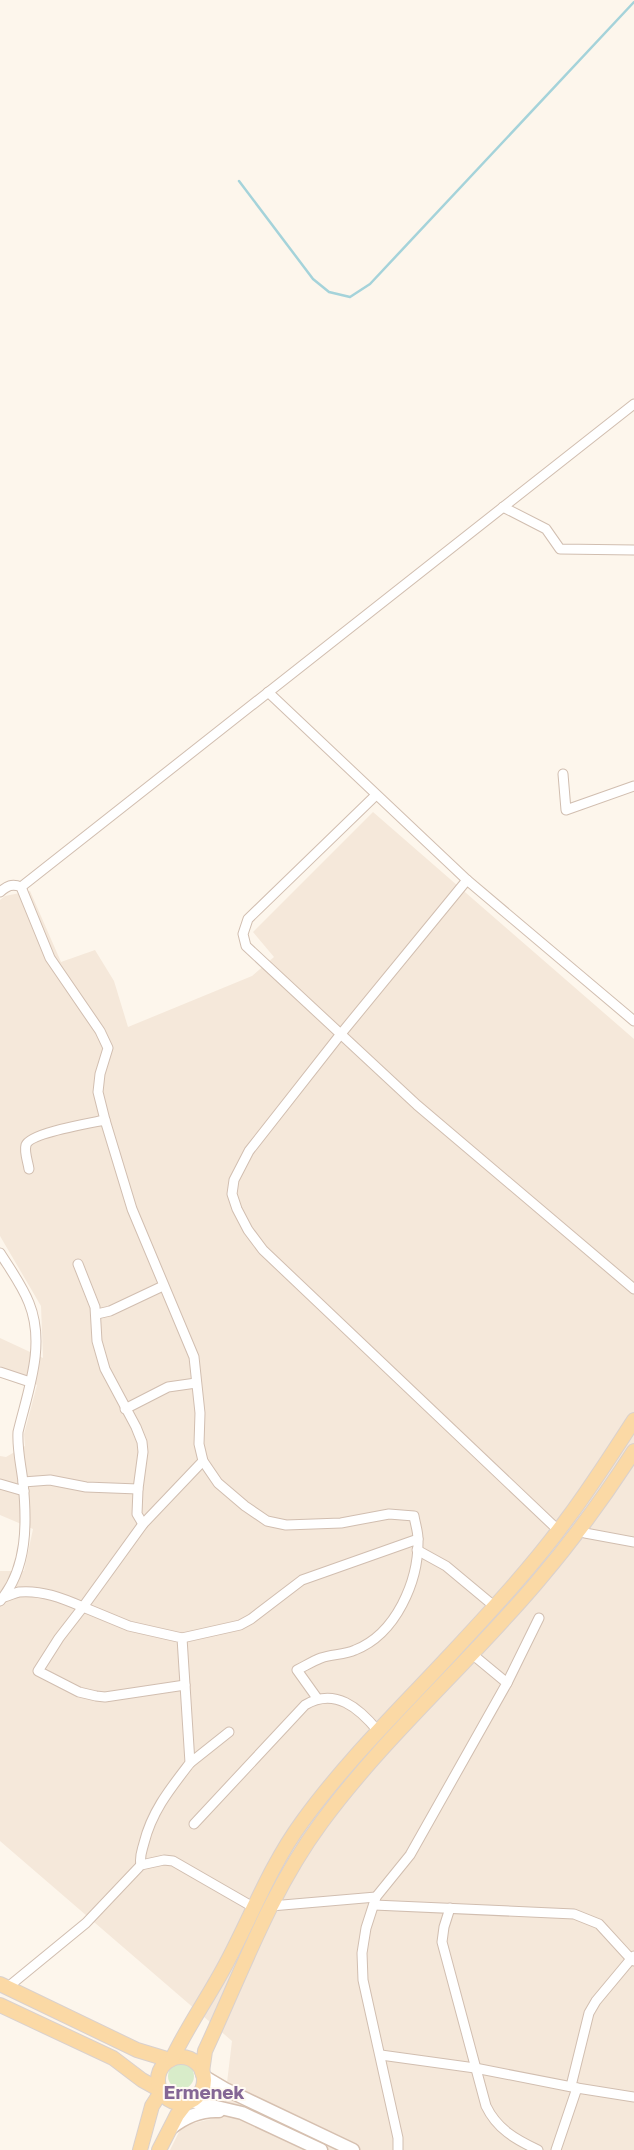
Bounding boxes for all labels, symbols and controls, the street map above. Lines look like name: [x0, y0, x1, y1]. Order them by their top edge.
district label: Ermenek: [164, 2080, 244, 2103]

